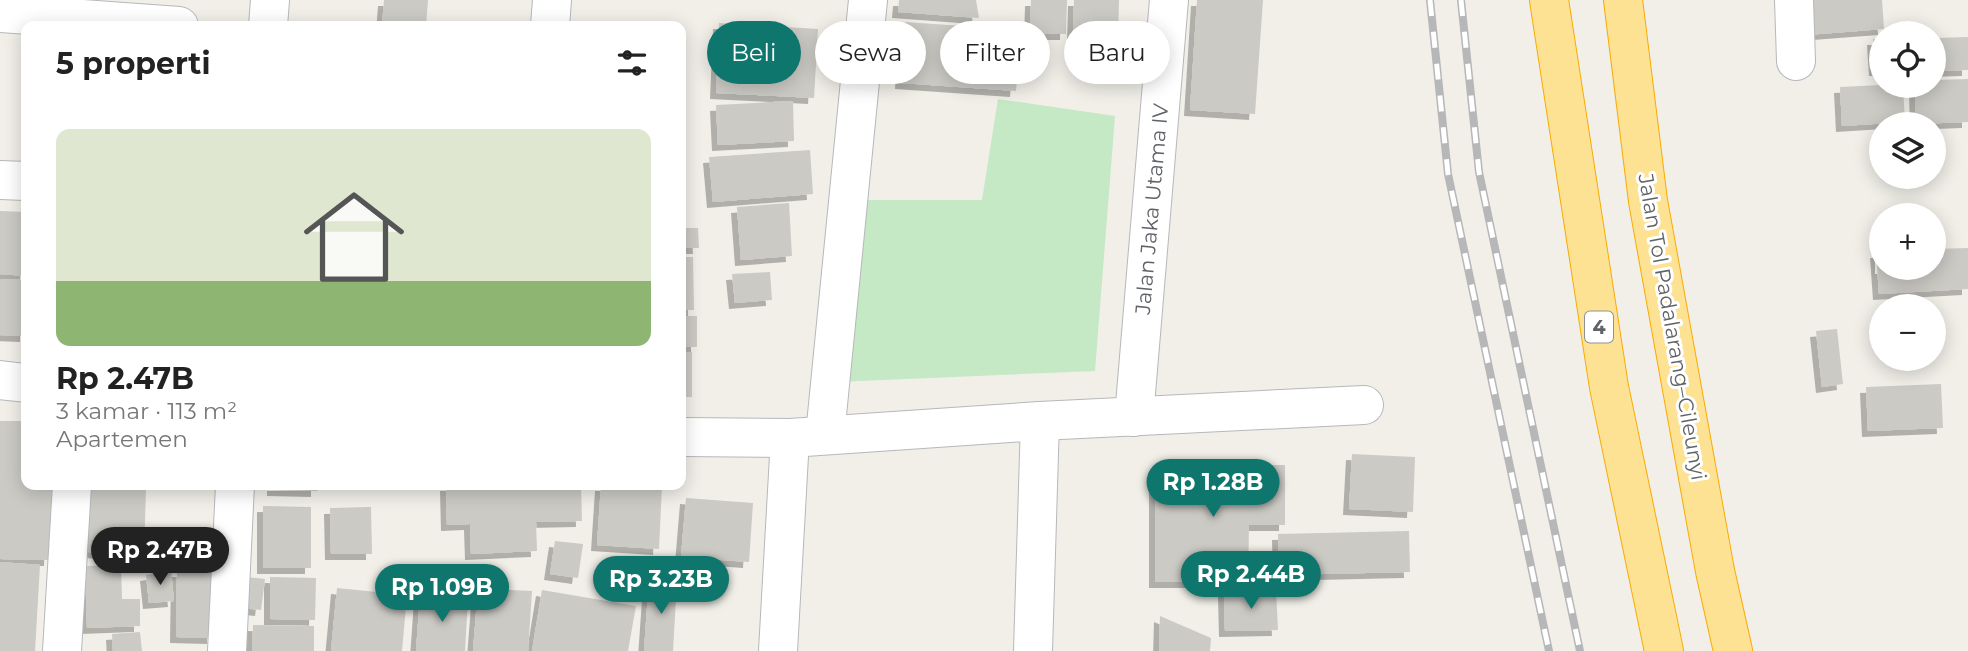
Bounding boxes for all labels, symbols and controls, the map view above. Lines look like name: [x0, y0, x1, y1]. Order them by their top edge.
chip: Beli: [707, 21, 801, 84]
chip: Sewa: [815, 21, 926, 84]
chip: Filter: [940, 21, 1050, 84]
chip: Baru: [1064, 21, 1170, 84]
map controls: [1869, 21, 1946, 371]
button: locate: [1869, 21, 1946, 98]
icon: filters: [613, 44, 651, 82]
text: 5 properti: [56, 45, 210, 82]
street label: Jalan Jaka Utama IV: [1130, 102, 1173, 317]
button: layers: [1869, 112, 1946, 189]
street label: Jalan Tol Padalarang–Cileunyi: [1633, 171, 1712, 482]
icon: home: [291, 174, 417, 300]
button: +: [1869, 203, 1946, 280]
button: −: [1869, 294, 1946, 371]
road number: 4: [1585, 312, 1613, 342]
text: Rp 2.47B: [56, 360, 194, 397]
text: 3 kamar · 113 m²: [56, 397, 237, 425]
text: Apartemen: [56, 425, 188, 453]
pin: Rp 1.28B: [1141, 460, 1285, 519]
text: Rp 1.28B: [1163, 468, 1263, 496]
pin: Rp 2.47B: [88, 528, 232, 587]
text: Rp 2.47B: [107, 536, 213, 564]
pin: Rp 2.44B: [1179, 552, 1323, 611]
pin: Rp 3.23B: [589, 556, 733, 616]
text: Rp 2.44B: [1197, 560, 1305, 588]
pin: Rp 1.09B: [370, 564, 514, 624]
text: Rp 3.23B: [609, 565, 713, 593]
text: Rp 1.09B: [391, 573, 493, 601]

